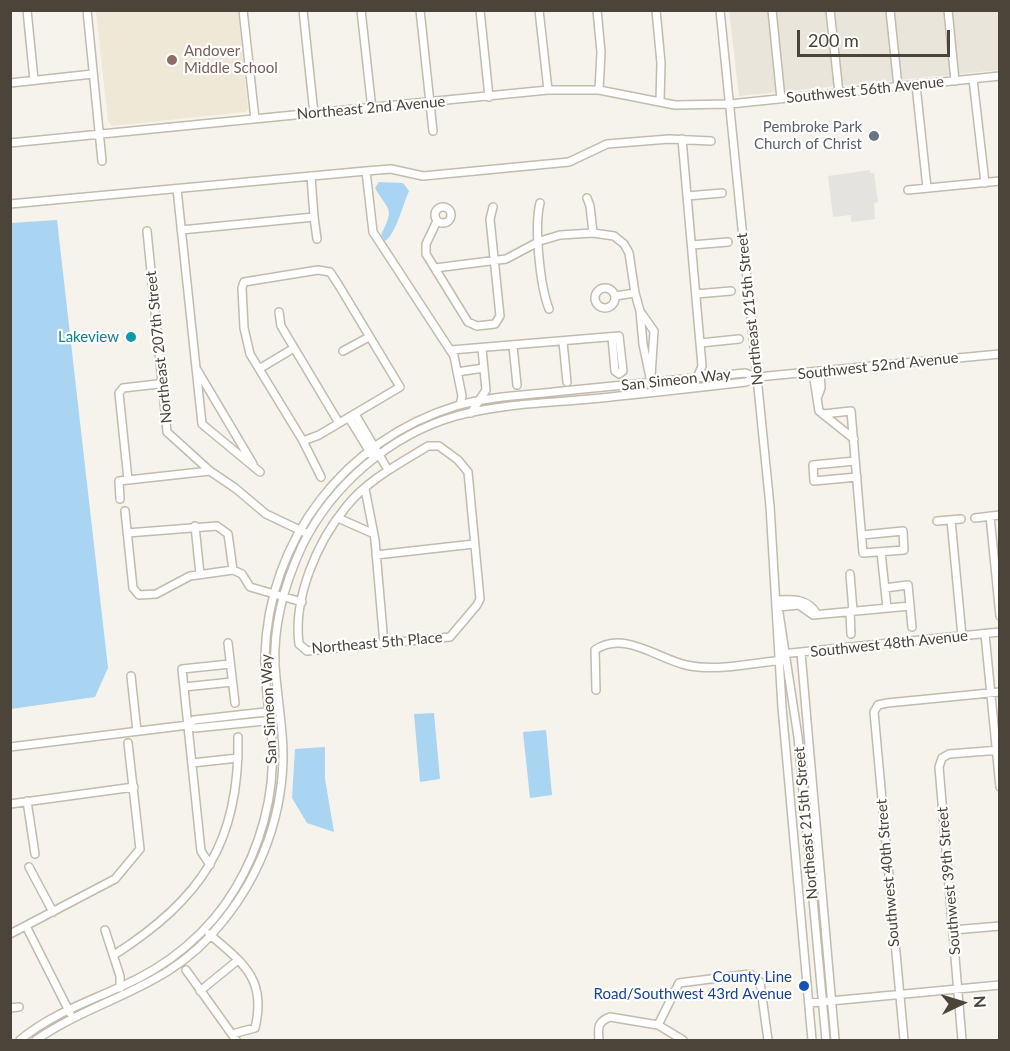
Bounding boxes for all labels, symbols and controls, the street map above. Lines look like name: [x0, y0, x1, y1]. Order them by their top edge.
scale bar: [800, 18, 953, 56]
text: 200 m: [808, 29, 859, 51]
place label: Andover Middle School: [184, 42, 278, 77]
marker: Andover Middle School: [165, 53, 179, 67]
street label: Southwest 56th Avenue: [785, 73, 945, 107]
street label: Northeast 2nd Avenue: [296, 93, 446, 123]
place label: Pembroke Park Church of Christ: [754, 118, 862, 153]
marker: Pembroke Park Church of Christ: [867, 129, 881, 143]
street label: Northeast 215th Street: [733, 232, 767, 386]
street label: Northeast 207th Street: [142, 270, 176, 424]
place label: Lakeview: [58, 328, 119, 346]
marker: Lakeview: [124, 330, 138, 344]
street label: Southwest 52nd Avenue: [797, 349, 959, 383]
street label: San Simeon Way: [620, 365, 732, 395]
street label: Southwest 48th Avenue: [809, 627, 969, 661]
street label: Northeast 5th Place: [311, 628, 443, 658]
street label: San Simeon Way: [257, 654, 281, 764]
street label: Northeast 215th Street: [790, 746, 822, 900]
street label: Southwest 40th Street: [873, 798, 903, 948]
street label: Southwest 39th Street: [934, 806, 964, 956]
place label: County Line Road/Southwest 43rd Avenue: [594, 968, 792, 1003]
north arrow: [932, 973, 992, 1033]
marker: County Line Road/Southwest 43rd Avenue: [797, 979, 811, 993]
text: N: [971, 995, 990, 1009]

